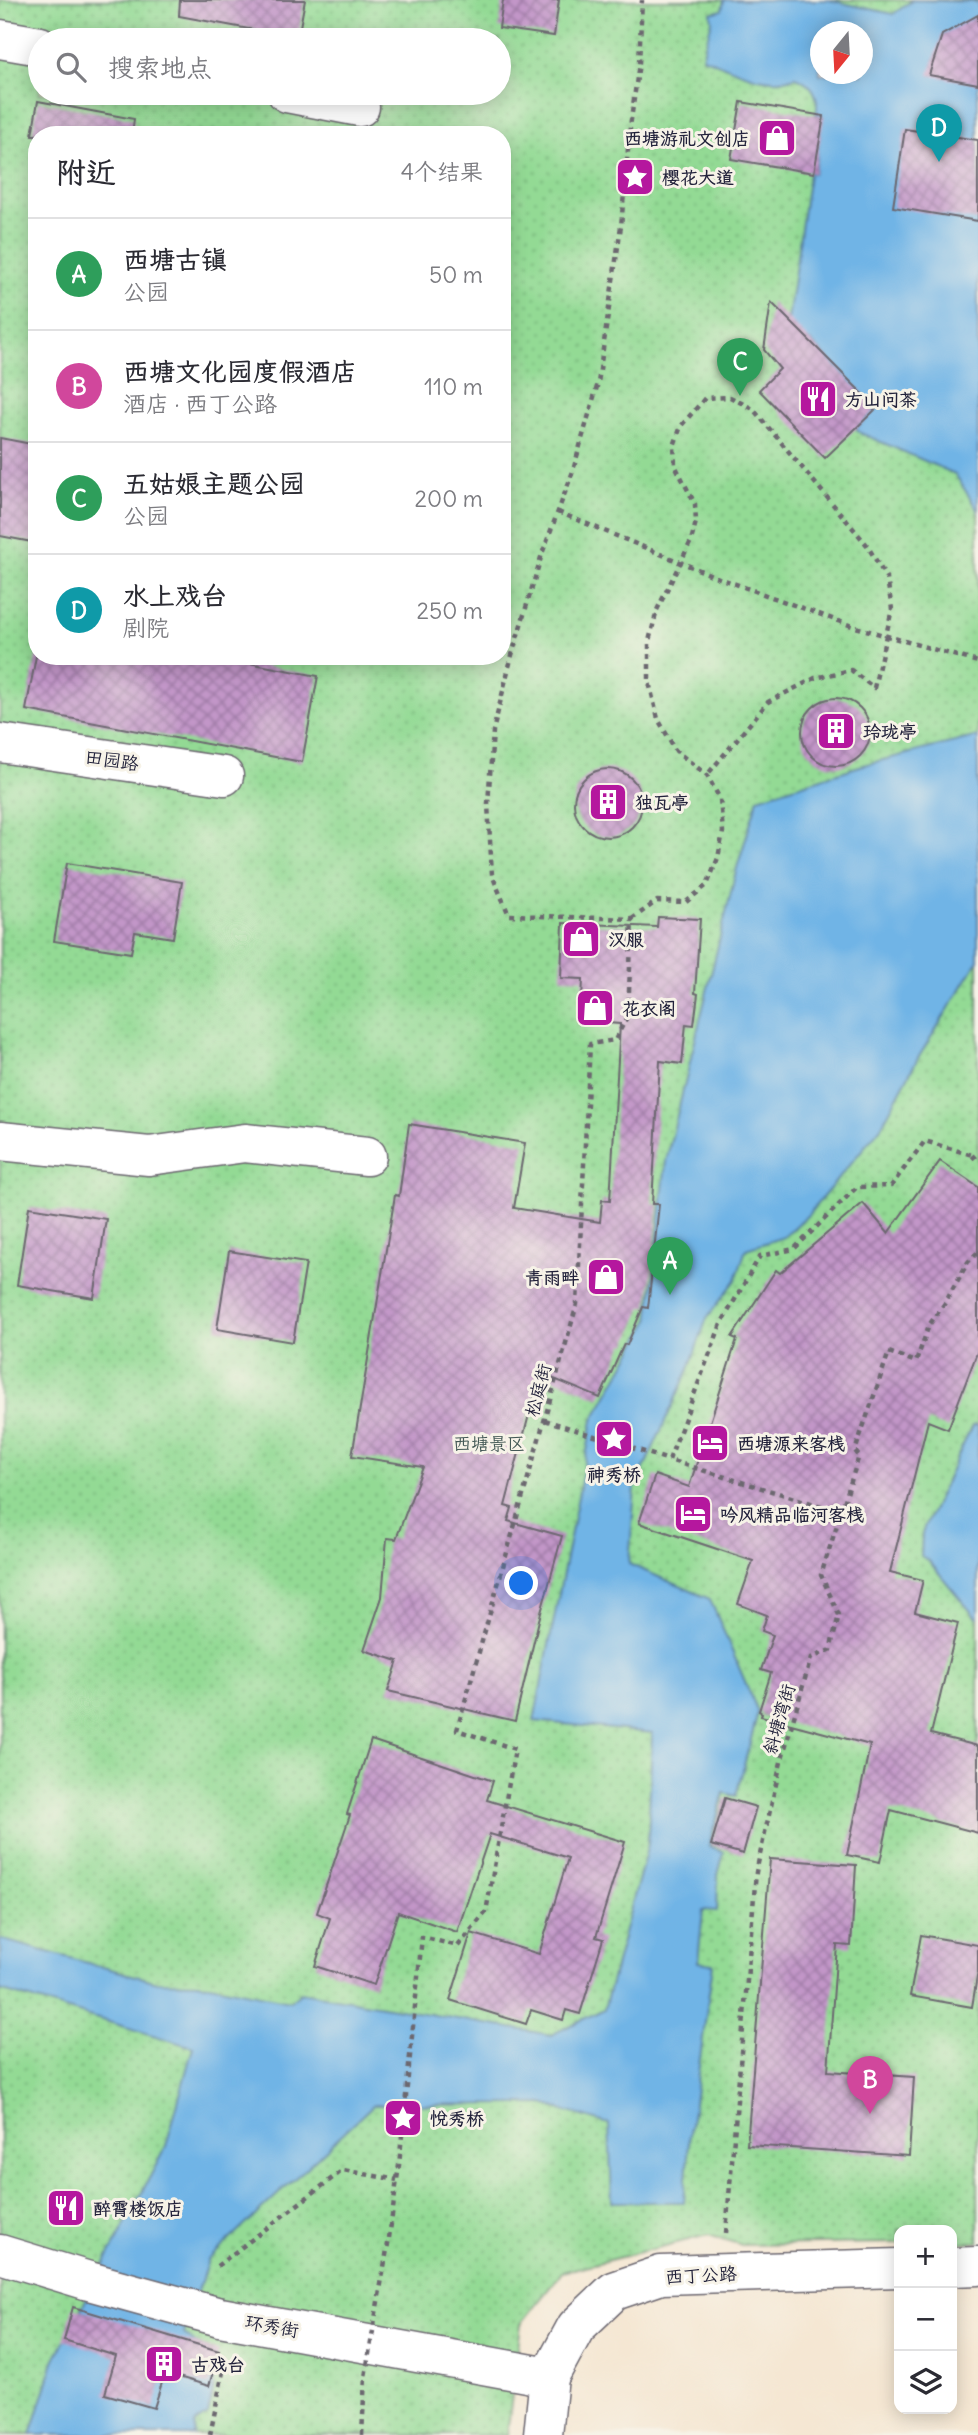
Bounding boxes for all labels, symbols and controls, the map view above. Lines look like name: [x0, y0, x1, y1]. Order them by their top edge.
north arrow: [810, 21, 873, 84]
search box: [28, 28, 511, 105]
icon: search: [52, 48, 90, 86]
text: 搜索地点: [108, 51, 212, 84]
pin: D: [916, 104, 962, 162]
shop icon: 西塘游礼文创店: [756, 117, 798, 159]
place label: 西塘游礼文创店: [624, 127, 750, 150]
text: 附近: [56, 153, 116, 191]
place icon: 樱花大道: [614, 156, 656, 198]
text: 4个结果: [401, 157, 483, 186]
place label: 樱花大道: [662, 166, 734, 189]
text: 西塘古镇: [123, 243, 227, 276]
text: A: [72, 260, 86, 289]
text: 50 m: [429, 260, 483, 289]
text: 公园: [123, 277, 169, 306]
pin: C: [717, 338, 763, 396]
text: 西塘文化园度假酒店: [123, 355, 357, 388]
text: B: [71, 372, 87, 401]
text: 110 m: [424, 372, 483, 401]
restaurant icon: 方山问茶: [797, 378, 839, 420]
place label: 方山问茶: [845, 388, 917, 411]
text: 酒店 · 西丁公路: [123, 389, 277, 418]
text: 五姑娘主题公园: [123, 467, 305, 500]
text: C: [71, 484, 87, 513]
text: 200 m: [414, 484, 483, 513]
text: 公园: [123, 501, 169, 530]
text: 水上戏台: [123, 579, 227, 612]
text: D: [71, 596, 87, 625]
text: 250 m: [416, 596, 483, 625]
text: 剧院: [123, 613, 169, 642]
building icon: 玲珑亭: [815, 710, 857, 752]
place label: 玲珑亭: [863, 720, 917, 743]
street label: 田园路: [84, 745, 140, 775]
building icon: 独瓦亭: [587, 781, 629, 823]
place label: 独瓦亭: [635, 791, 689, 814]
shop icon: 汉服: [560, 918, 602, 960]
place label: 汉服: [608, 928, 644, 951]
shop icon: 花衣阁: [574, 987, 616, 1029]
place label: 花衣阁: [622, 997, 676, 1020]
pin: A: [647, 1237, 693, 1295]
shop icon: 青雨畔: [585, 1256, 627, 1298]
place label: 青雨畔: [525, 1266, 579, 1289]
street label: 松庭街: [520, 1361, 556, 1419]
place icon: 神秀桥: [593, 1418, 635, 1460]
hotel icon: 西塘源来客栈: [689, 1422, 731, 1464]
park label: 西塘景区: [453, 1432, 525, 1455]
place label: 西塘源来客栈: [737, 1432, 845, 1455]
place label: 神秀桥: [587, 1463, 641, 1486]
hotel icon: 吟风精品临河客栈: [672, 1493, 714, 1535]
place label: 吟风精品临河客栈: [720, 1503, 864, 1526]
your location: [504, 1566, 538, 1600]
street label: 斜塘湾街: [758, 1681, 800, 1757]
pin: B: [847, 2056, 893, 2114]
place icon: 悦秀桥: [382, 2097, 424, 2139]
place label: 悦秀桥: [430, 2107, 484, 2130]
restaurant icon: 醉霄楼饭店: [45, 2187, 87, 2229]
place label: 醉霄楼饭店: [93, 2197, 183, 2220]
map controls: [894, 2225, 957, 2414]
button: +: [894, 2225, 957, 2288]
street label: 西丁公路: [664, 2262, 738, 2288]
button: −: [894, 2288, 957, 2351]
street label: 环秀街: [243, 2310, 301, 2342]
building icon: 古戏台: [143, 2343, 185, 2385]
button: layers: [894, 2351, 957, 2414]
place label: 古戏台: [191, 2353, 245, 2376]

